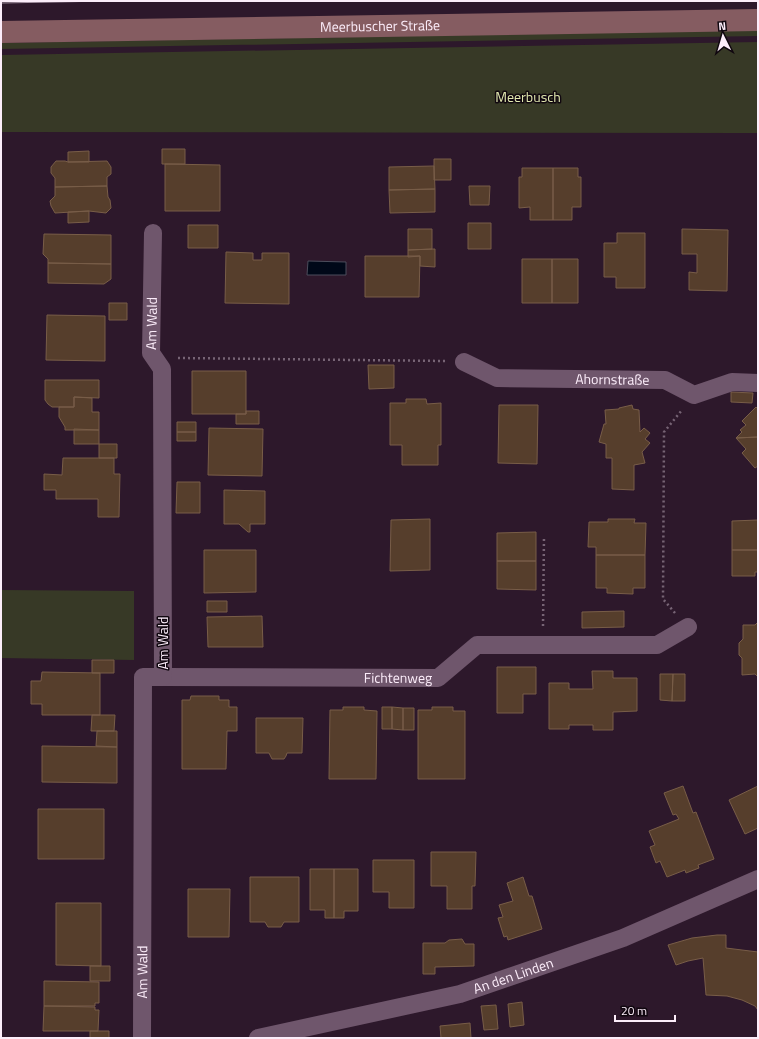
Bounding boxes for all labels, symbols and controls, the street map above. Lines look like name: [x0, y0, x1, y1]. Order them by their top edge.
street label: Meerbuscher Straße: [320, 14, 440, 37]
north arrow: [703, 16, 743, 56]
text: N: [718, 18, 727, 34]
park label: Meerbusch: [495, 86, 561, 107]
street label: Am Wald: [140, 297, 162, 350]
street label: Ahornstraße: [575, 368, 650, 390]
street label: Am Wald: [152, 617, 173, 669]
street label: Fichtenweg: [364, 667, 432, 688]
street label: Am Wald: [131, 945, 152, 999]
street label: An den Linden: [470, 952, 556, 999]
scale bar: [615, 997, 675, 1023]
text: 20 m: [621, 1001, 647, 1020]

